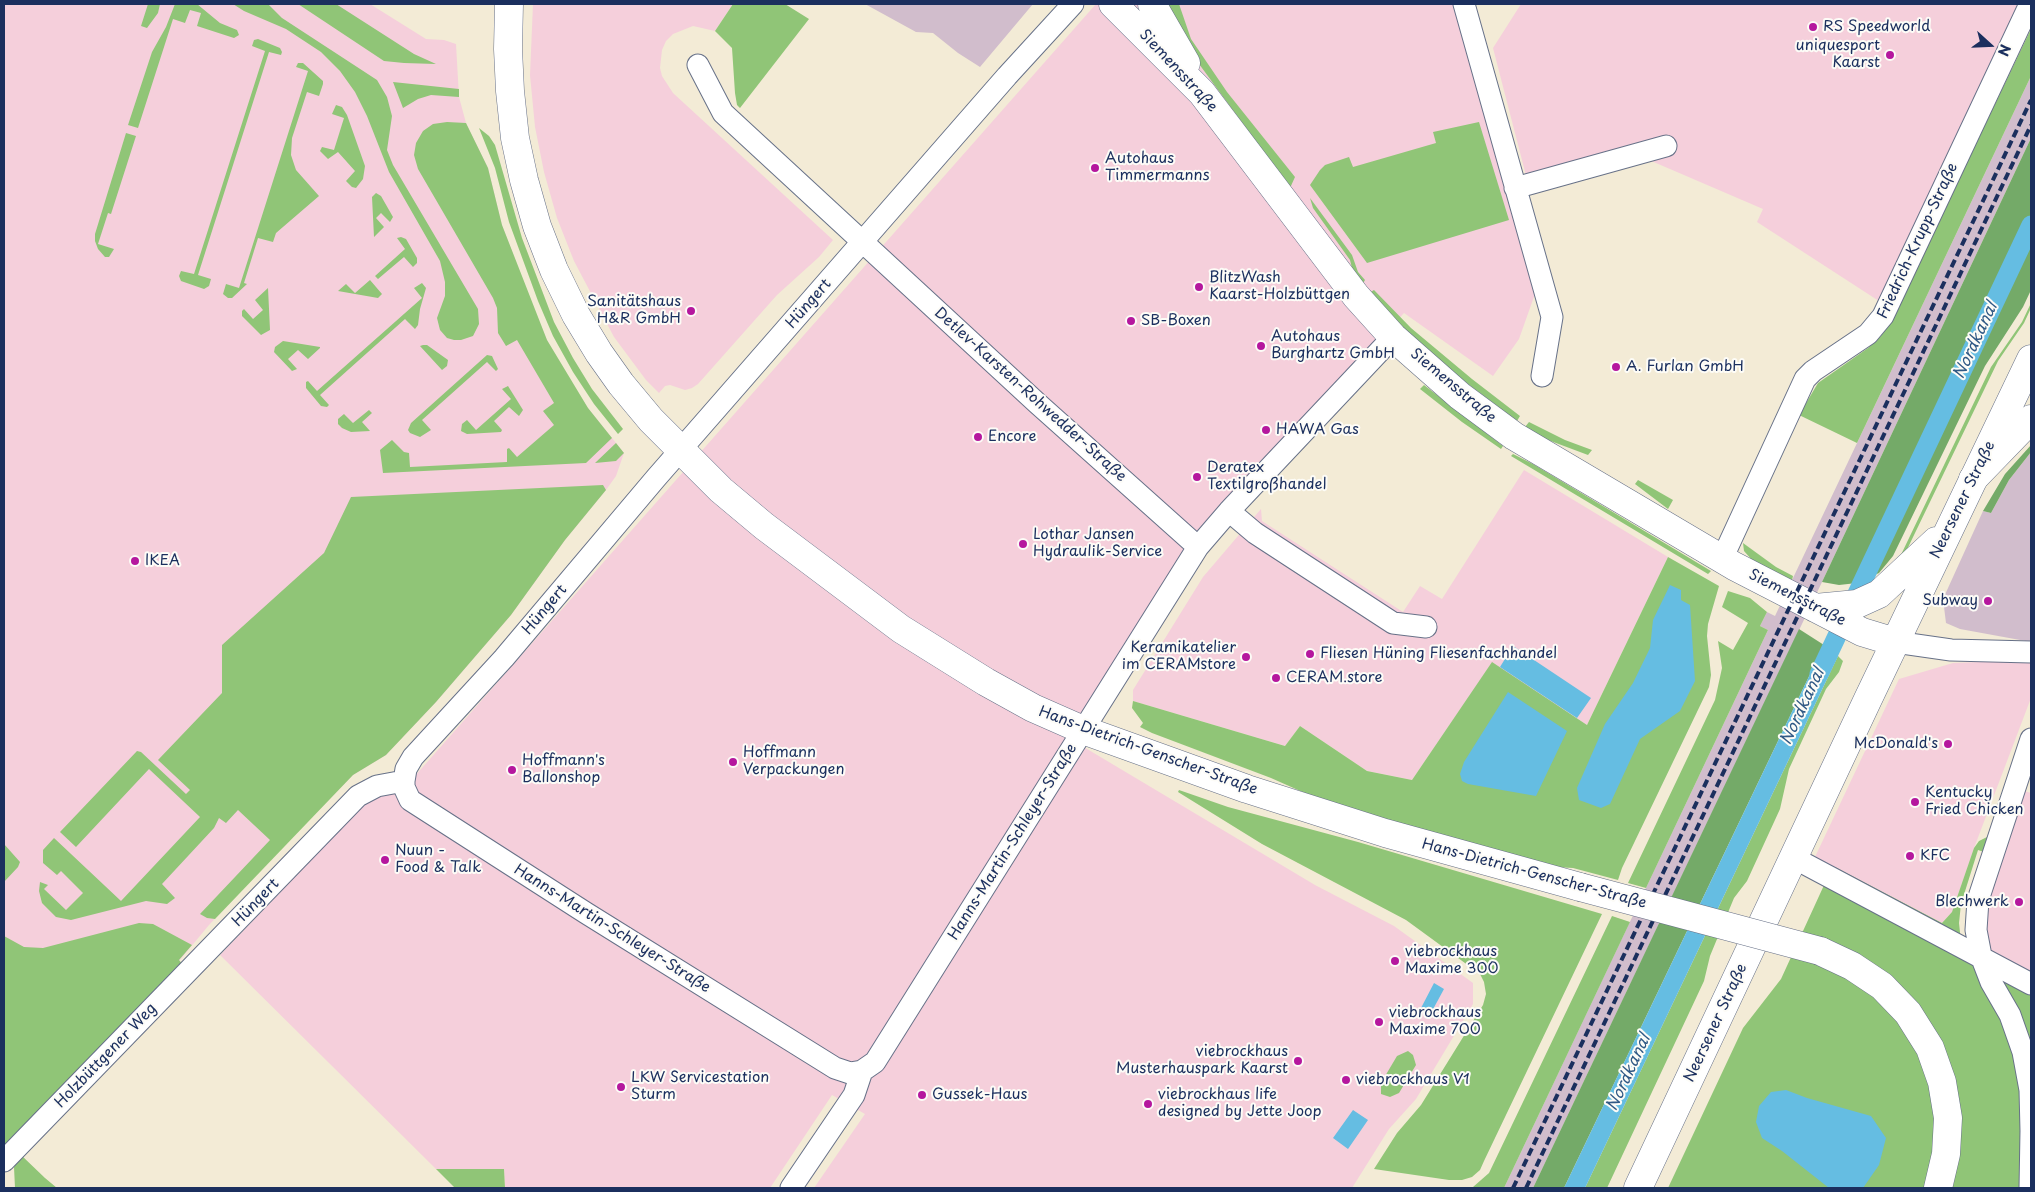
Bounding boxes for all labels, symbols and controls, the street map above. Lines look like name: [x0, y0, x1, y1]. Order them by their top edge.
place label: RS Speedworld: [1823, 18, 1930, 36]
north arrow: [1965, 20, 2015, 70]
marker: RS Speedworld: [1807, 21, 1819, 33]
street label: Siemensstraße: [1135, 26, 1221, 116]
place label: uniquesport Kaarst: [1796, 37, 1880, 72]
text: N: [1993, 41, 2016, 59]
marker: uniquesport Kaarst: [1884, 49, 1896, 61]
place label: Autohaus Timmermanns: [1105, 150, 1209, 185]
street label: Friedrich-Krupp-Straße: [1874, 160, 1962, 322]
marker: Autohaus Timmermanns: [1089, 162, 1101, 174]
place label: BlitzWash Kaarst-Holzbüttgen: [1209, 269, 1350, 304]
street label: Hüngert: [783, 276, 835, 332]
marker: BlitzWash Kaarst-Holzbüttgen: [1193, 281, 1205, 293]
place label: Sanitätshaus H&R GmbH: [587, 293, 681, 328]
water label: Nordkanal: [1950, 300, 2002, 382]
street label: Detlev-Karsten-Rohwedder-Straße: [930, 304, 1130, 486]
marker: Sanitätshaus H&R GmbH: [685, 305, 697, 317]
place label: SB-Boxen: [1141, 312, 1211, 330]
marker: SB-Boxen: [1125, 315, 1137, 327]
place label: Autohaus Burghartz GmbH: [1271, 328, 1395, 363]
marker: Autohaus Burghartz GmbH: [1255, 340, 1267, 352]
street label: Siemensstraße: [1406, 345, 1500, 427]
place label: A. Furlan GmbH: [1626, 358, 1744, 376]
marker: A. Furlan GmbH: [1610, 361, 1622, 373]
place label: HAWA Gas: [1276, 421, 1359, 439]
marker: HAWA Gas: [1260, 424, 1272, 436]
place label: Encore: [988, 428, 1036, 446]
marker: Encore: [972, 431, 984, 443]
street label: Neersener Straße: [1927, 438, 1999, 562]
place label: Deratex Textilgroßhandel: [1207, 459, 1326, 494]
marker: Deratex Textilgroßhandel: [1191, 471, 1203, 483]
place label: Lothar Jansen Hydraulik-Service: [1033, 526, 1162, 561]
marker: Lothar Jansen Hydraulik-Service: [1017, 538, 1029, 550]
place label: IKEA: [145, 552, 180, 570]
marker: IKEA: [129, 555, 141, 567]
street label: Siemensstraße: [1746, 566, 1848, 630]
street label: Hüngert: [519, 581, 571, 639]
place label: Subway: [1922, 592, 1978, 610]
marker: Subway: [1982, 595, 1994, 607]
place label: Keramikatelier im CERAMstore: [1122, 639, 1236, 674]
place label: Fliesen Hüning Fliesenfachhandel: [1320, 645, 1557, 663]
marker: Fliesen Hüning Fliesenfachhandel: [1304, 648, 1316, 660]
marker: Keramikatelier im CERAMstore: [1240, 651, 1252, 663]
water label: Nordkanal: [1777, 666, 1829, 748]
place label: CERAM.store: [1286, 669, 1383, 687]
marker: CERAM.store: [1270, 672, 1282, 684]
street label: Hans-Dietrich-Genscher-Straße: [1036, 703, 1260, 799]
place label: McDonald's: [1854, 735, 1938, 753]
marker: McDonald's: [1942, 738, 1954, 750]
street label: Hanns-Martin-Schleyer-Straße: [945, 740, 1081, 944]
place label: Hoffmann Verpackungen: [743, 744, 845, 779]
place label: Hoffmann's Ballonshop: [522, 752, 605, 787]
marker: Hoffmann Verpackungen: [727, 756, 739, 768]
marker: Hoffmann's Ballonshop: [506, 764, 518, 776]
place label: Kentucky Fried Chicken: [1925, 784, 2024, 819]
marker: Kentucky Fried Chicken: [1909, 796, 1921, 808]
street label: Hans-Dietrich-Genscher-Straße: [1420, 835, 1648, 913]
place label: Nuun - Food & Talk: [395, 842, 481, 877]
place label: KFC: [1920, 847, 1950, 865]
marker: KFC: [1904, 850, 1916, 862]
marker: Nuun - Food & Talk: [379, 854, 391, 866]
street label: Hanns-Martin-Schleyer-Straße: [510, 861, 714, 997]
street label: Hüngert: [229, 875, 283, 931]
place label: Blechwerk: [1935, 893, 2009, 911]
marker: Blechwerk: [2013, 896, 2025, 908]
place label: viebrockhaus Maxime 300: [1405, 943, 1498, 978]
marker: viebrockhaus Maxime 300: [1389, 955, 1401, 967]
street label: Neersener Straße: [1681, 961, 1751, 1085]
street label: Holzbüttgener Weg: [51, 1000, 161, 1112]
place label: viebrockhaus Maxime 700: [1389, 1004, 1481, 1039]
marker: viebrockhaus Maxime 700: [1373, 1016, 1385, 1028]
water label: Nordkanal: [1603, 1032, 1655, 1114]
place label: viebrockhaus Musterhauspark Kaarst: [1116, 1043, 1288, 1078]
marker: viebrockhaus Musterhauspark Kaarst: [1292, 1055, 1304, 1067]
place label: LKW Servicestation Sturm: [631, 1069, 769, 1104]
place label: viebrockhaus V1: [1356, 1071, 1470, 1089]
marker: viebrockhaus V1: [1340, 1074, 1352, 1086]
marker: LKW Servicestation Sturm: [615, 1081, 627, 1093]
place label: Gussek-Haus: [932, 1086, 1027, 1104]
place label: viebrockhaus life designed by Jette Joop: [1158, 1086, 1322, 1121]
marker: Gussek-Haus: [916, 1089, 928, 1101]
marker: viebrockhaus life designed by Jette Joop: [1142, 1098, 1154, 1110]

